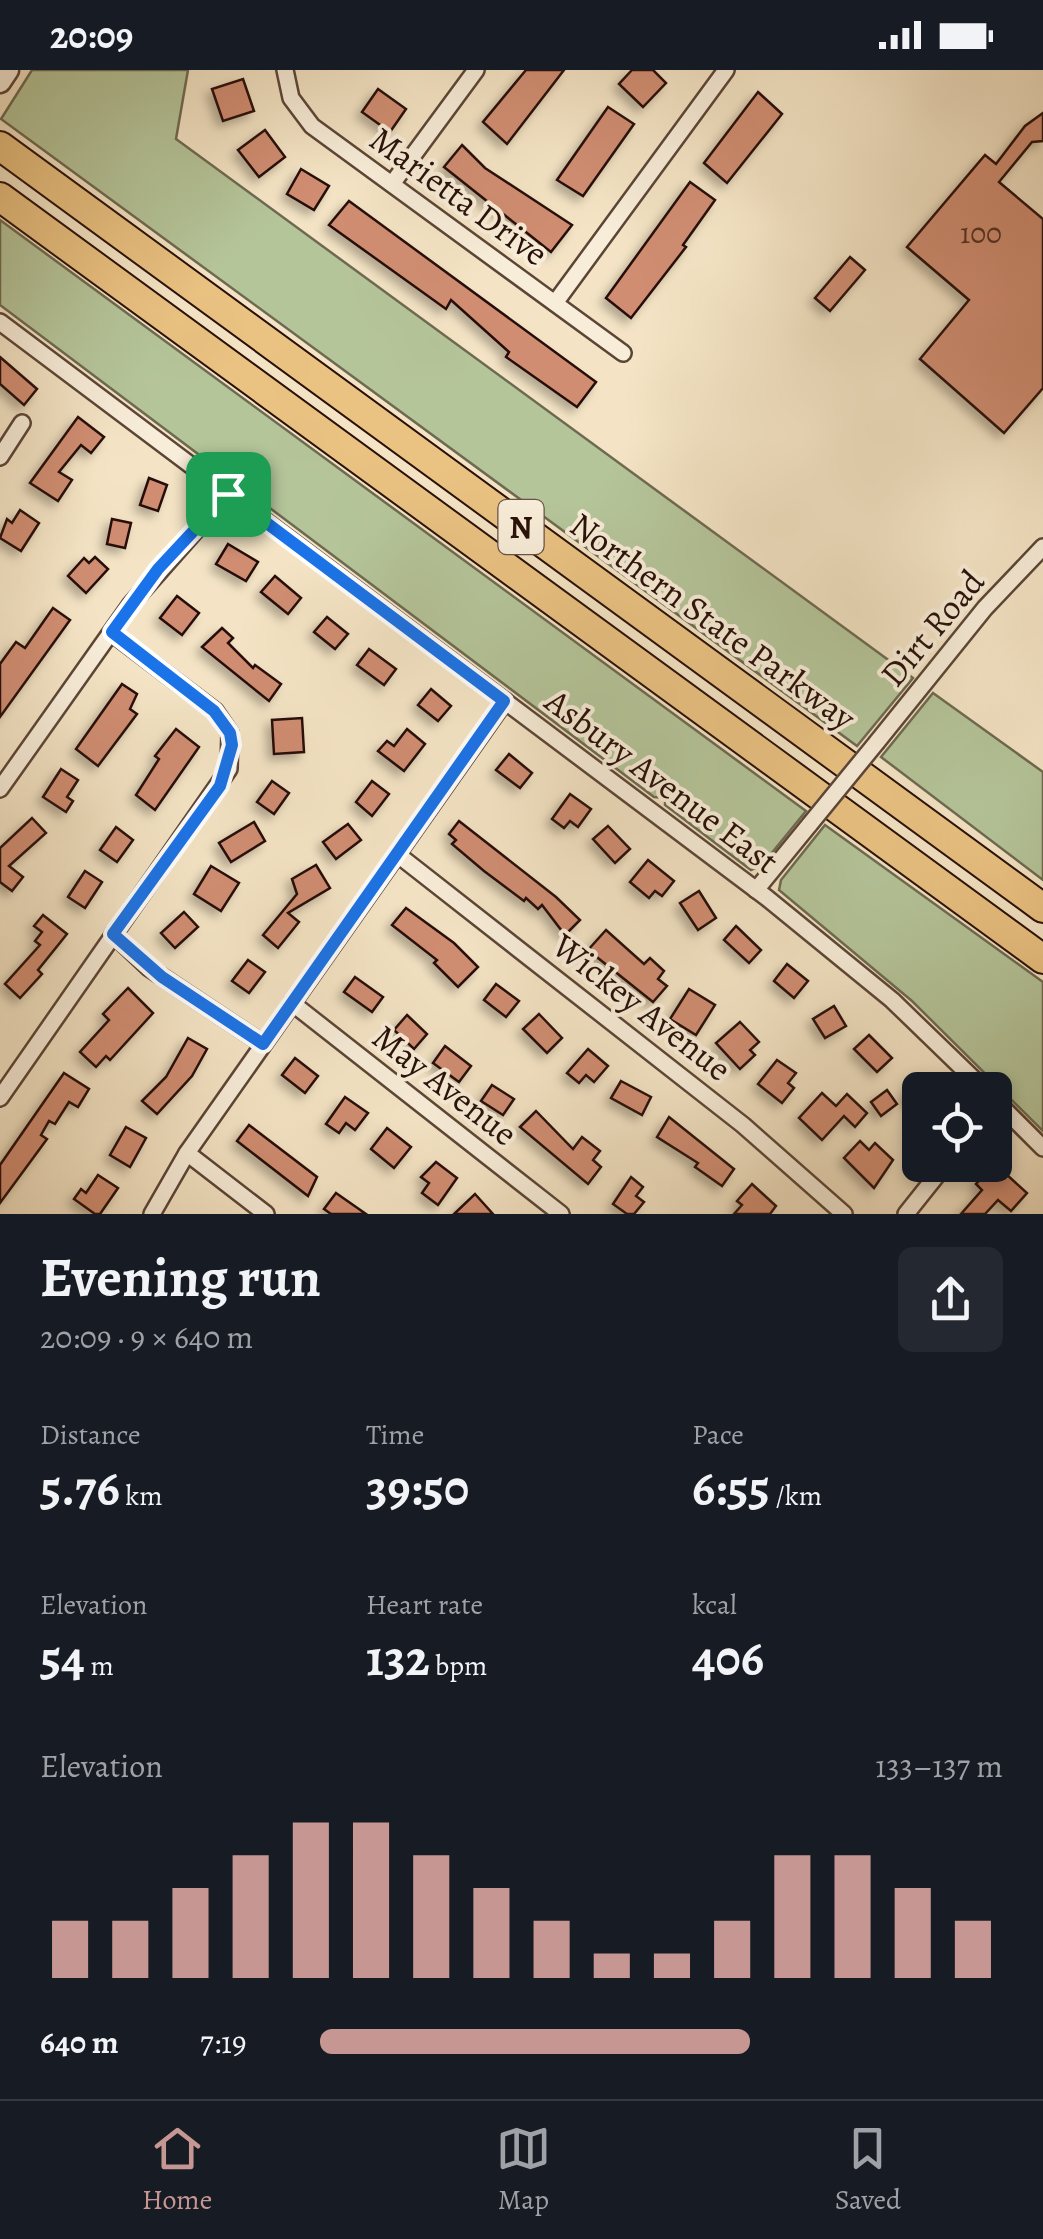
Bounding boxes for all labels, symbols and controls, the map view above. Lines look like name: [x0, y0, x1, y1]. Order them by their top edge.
text: 20:09: [50, 9, 133, 61]
street label: Marietta Drive: [360, 115, 558, 277]
house number: 100: [960, 213, 1002, 253]
pin: [186, 452, 271, 537]
icon: arrive: [201, 467, 256, 522]
road number: N: [498, 500, 544, 554]
street label: Northern State Parkway: [560, 501, 866, 741]
street label: Dirt Road: [869, 559, 995, 697]
street label: Asbury Avenue East: [535, 677, 789, 885]
street label: Wickey Avenue: [542, 921, 742, 1092]
street label: May Avenue: [363, 1013, 527, 1157]
map controls: [902, 1072, 1012, 1182]
button: locate: [902, 1072, 1012, 1182]
text: Evening run: [40, 1240, 321, 1315]
button: share: [898, 1247, 1003, 1352]
text: 20:09 · 9 × 640 m: [40, 1315, 253, 1359]
text: Distance: [40, 1416, 140, 1454]
text: Time: [366, 1416, 424, 1454]
text: Pace: [692, 1416, 744, 1454]
text: 5.76: [40, 1454, 120, 1522]
text: 39:50: [366, 1454, 469, 1522]
text: 6:55: [692, 1454, 770, 1522]
text: km: [120, 1477, 163, 1515]
text: /km: [770, 1477, 822, 1515]
text: Elevation: [40, 1586, 147, 1624]
text: Heart rate: [366, 1586, 483, 1624]
text: kcal: [692, 1586, 737, 1624]
text: 54: [40, 1624, 85, 1692]
text: 132: [366, 1624, 430, 1692]
text: 406: [692, 1624, 764, 1692]
text: m: [85, 1647, 114, 1685]
text: bpm: [430, 1647, 487, 1685]
text: Elevation: [40, 1744, 163, 1788]
text: 133–137 m: [875, 1744, 1003, 1788]
text: 640 m: [40, 2020, 118, 2064]
text: 7:19: [200, 2020, 247, 2064]
tab: Home: [142, 2121, 212, 2219]
tab: Map: [496, 2121, 551, 2219]
tab: Saved: [835, 2121, 901, 2219]

